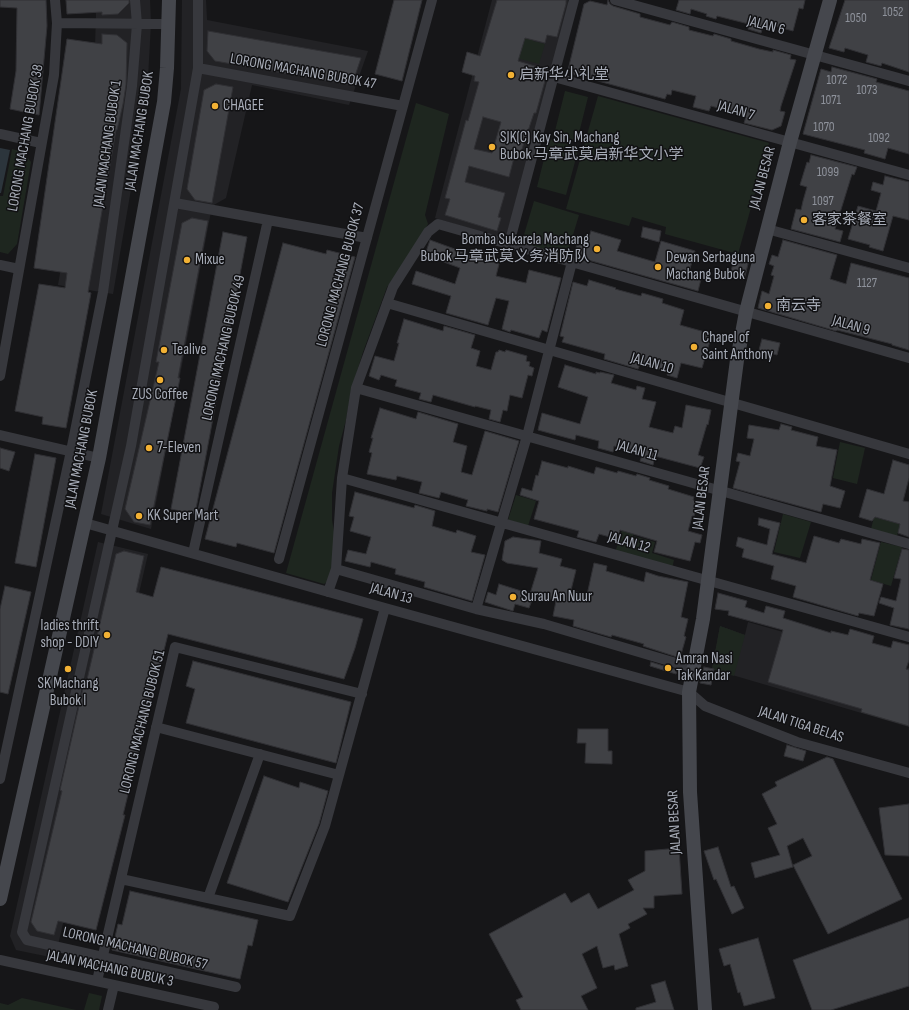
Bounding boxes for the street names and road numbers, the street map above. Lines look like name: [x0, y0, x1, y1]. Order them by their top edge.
street label: JALAN 6: [745, 12, 787, 40]
street label: LORONG MACHANG BUBOK 47: [229, 50, 377, 94]
street label: LORONG MACHANG BUBOK 38: [4, 63, 48, 213]
street label: JALAN MACHANG BUBOK: [122, 70, 158, 192]
street label: JALAN MACHANG BUBOK 1: [90, 79, 126, 209]
street label: JALAN 7: [715, 97, 757, 125]
street label: JALAN BESAR: [746, 145, 780, 211]
street label: LORONG MACHANG BUBOK 37: [313, 201, 369, 349]
street label: LORONG MACHANG BUBOK 49: [198, 273, 250, 423]
street label: JALAN 9: [830, 312, 872, 340]
street label: JALAN 10: [629, 349, 675, 379]
street label: JALAN MACHANG BUBOK: [62, 388, 102, 510]
street label: JALAN 11: [614, 437, 660, 465]
street label: JALAN BESAR: [689, 465, 715, 531]
street label: JALAN 12: [606, 528, 652, 558]
street label: JALAN 13: [368, 579, 414, 609]
street label: LORONG MACHANG BUBOK 51: [116, 648, 170, 796]
street label: JALAN TIGA BELAS: [756, 703, 846, 747]
street label: JALAN BESAR: [664, 789, 686, 855]
street label: LORONG MACHANG BUBOK 57: [61, 924, 209, 974]
street label: JALAN MACHANG BUBUK 3: [45, 947, 175, 991]

